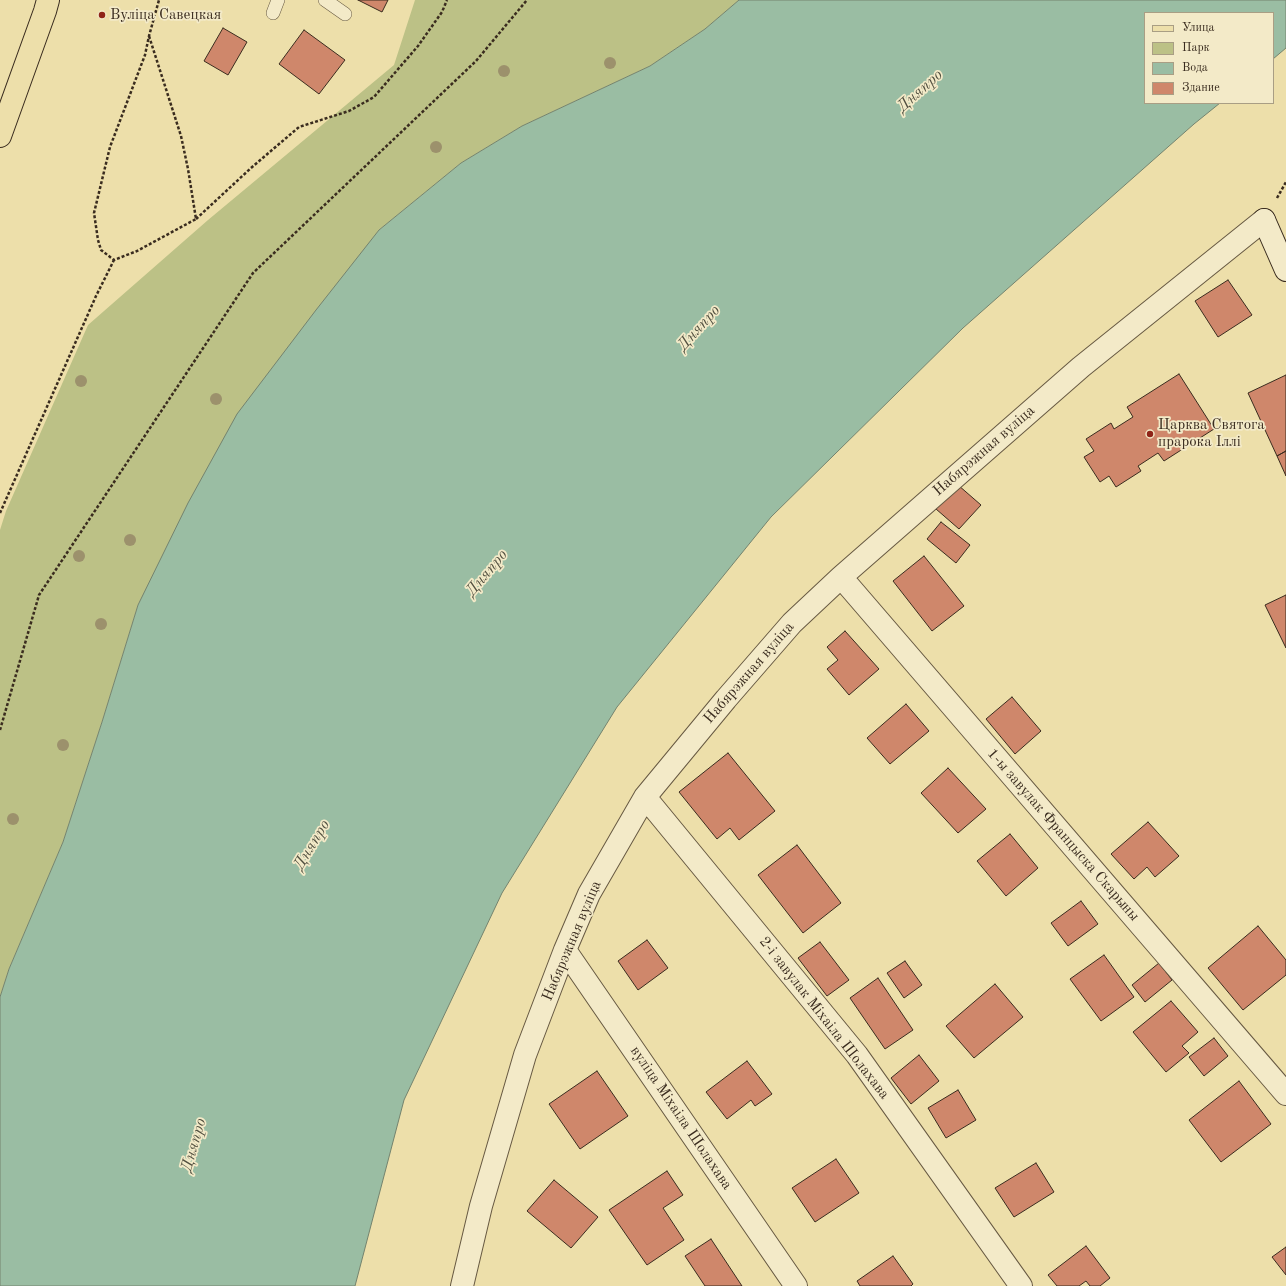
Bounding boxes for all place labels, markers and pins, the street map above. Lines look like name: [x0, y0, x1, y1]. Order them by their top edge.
place label: Вуліца Савецкая: [110, 6, 221, 24]
marker: Вуліца Савецкая: [97, 10, 107, 20]
place label: Царква Святога прарока Іллі: [1158, 416, 1265, 451]
marker: Царква Святога прарока Іллі: [1145, 429, 1155, 439]

